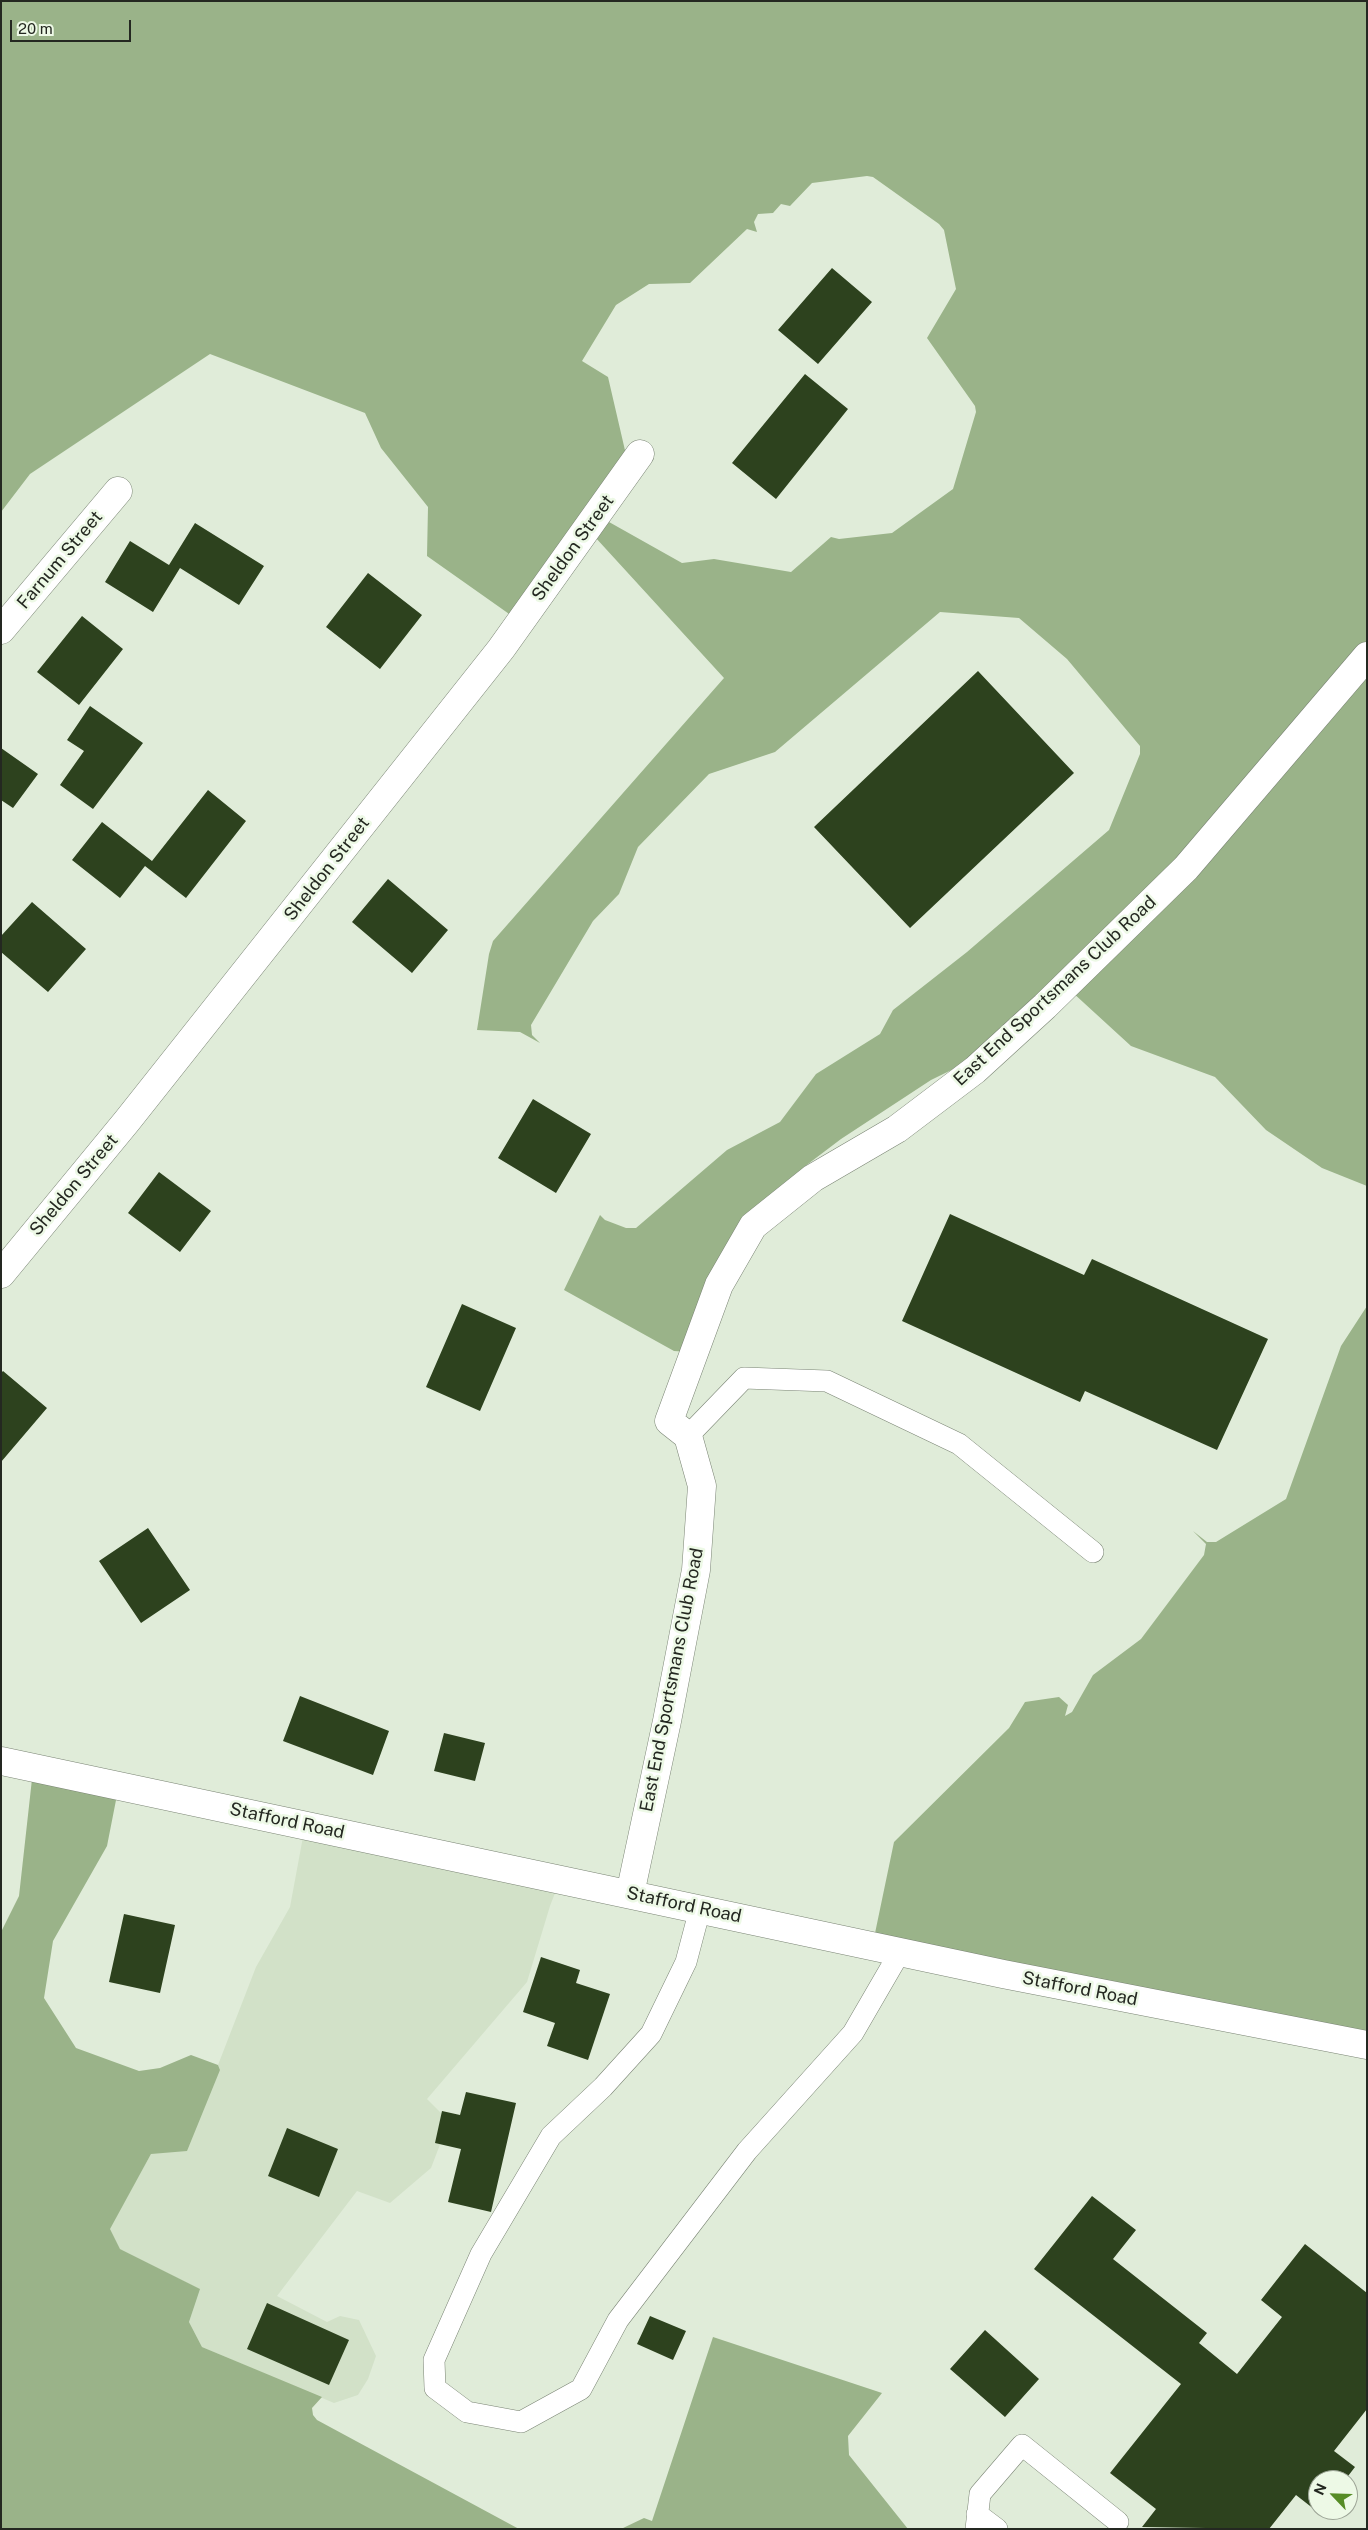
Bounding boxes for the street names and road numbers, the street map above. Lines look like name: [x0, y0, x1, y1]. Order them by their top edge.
street label: Sheldon Street: [527, 491, 619, 605]
street label: Farnum Street: [13, 507, 107, 613]
street label: Sheldon Street: [280, 813, 374, 925]
street label: East End Sportsmans Club Road: [949, 892, 1161, 1090]
street label: Sheldon Street: [25, 1130, 123, 1240]
street label: East End Sportsmans Club Road: [636, 1546, 708, 1814]
street label: Stafford Road: [228, 1798, 346, 1844]
street label: Stafford Road: [625, 1882, 743, 1928]
street label: Stafford Road: [1021, 1967, 1139, 2011]

